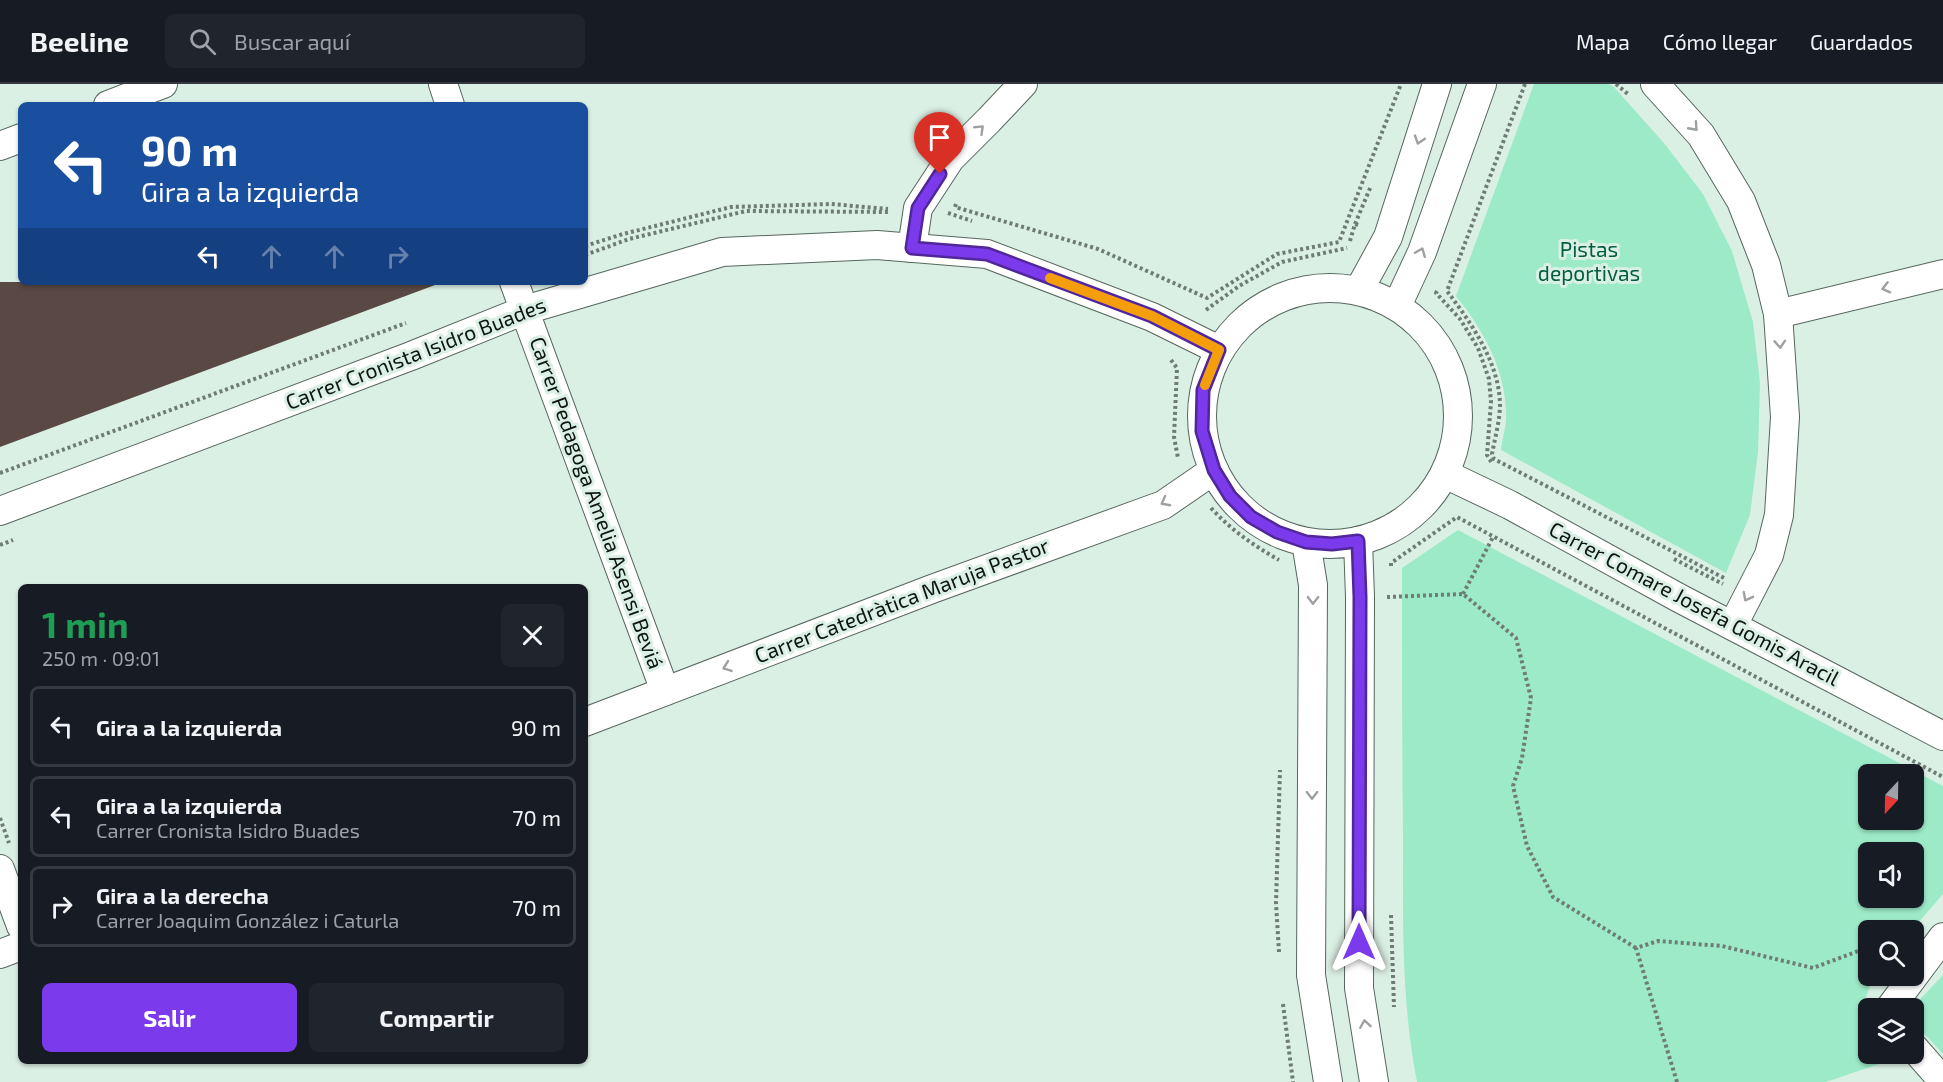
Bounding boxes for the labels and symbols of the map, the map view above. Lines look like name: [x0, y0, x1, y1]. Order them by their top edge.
pin: [914, 112, 965, 174]
one-way arrow: [1687, 120, 1698, 131]
one-way arrow: [973, 125, 984, 136]
one-way arrow: [1413, 134, 1426, 145]
park label: Pistas deportivas: [1538, 236, 1640, 285]
one-way arrow: [1414, 247, 1426, 258]
one-way arrow: [1881, 280, 1891, 293]
street label: Carrer Cronista Isidro Buades: [282, 291, 549, 414]
street label: Carrer Pedagoga Amelia Asensi Beviá: [526, 333, 669, 672]
one-way arrow: [1774, 340, 1787, 349]
one-way arrow: [1161, 495, 1171, 506]
street label: Carrer Comare Josefa Gomis Aracil: [1545, 515, 1845, 690]
street label: Carrer Catedràtica Maruja Pastor: [751, 532, 1053, 668]
one-way arrow: [1743, 591, 1754, 602]
one-way arrow: [1307, 595, 1319, 604]
one-way arrow: [722, 660, 733, 673]
north arrow: [1858, 764, 1924, 830]
one-way arrow: [1306, 790, 1318, 799]
position arrow: [1327, 910, 1391, 974]
one-way arrow: [1359, 1020, 1371, 1029]

